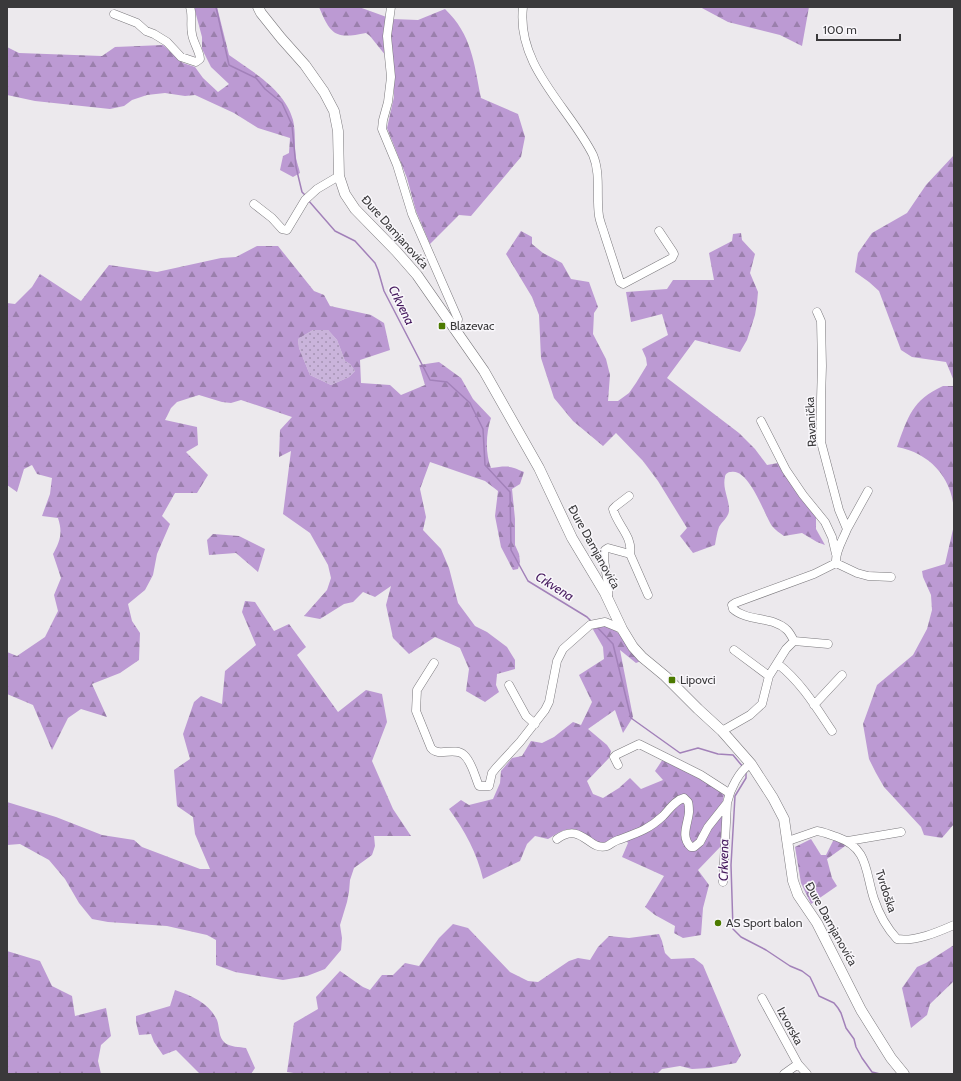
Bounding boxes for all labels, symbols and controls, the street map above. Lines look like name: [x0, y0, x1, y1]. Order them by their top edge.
scale bar: [817, 16, 900, 42]
text: 100 m: [823, 22, 857, 37]
street label: Đure Damjanovića: [358, 192, 432, 272]
water label: Crkvena: [386, 283, 418, 327]
place label: Blazevac: [450, 318, 495, 333]
marker: Blazevac: [437, 321, 447, 331]
street label: Ravanička: [802, 396, 819, 447]
street label: Đure Damjanovića: [565, 502, 624, 592]
water label: Crkvena: [533, 568, 577, 604]
place label: Lipovci: [680, 672, 716, 687]
marker: Lipovci: [667, 675, 677, 685]
water label: Crkvena: [715, 839, 731, 881]
street label: Tvrdoška: [873, 867, 901, 914]
street label: Đure Damjanovića: [802, 879, 861, 969]
place label: AS Sport balon: [726, 915, 803, 930]
marker: AS Sport balon: [713, 918, 723, 928]
street label: Izvorska: [774, 1004, 807, 1047]

